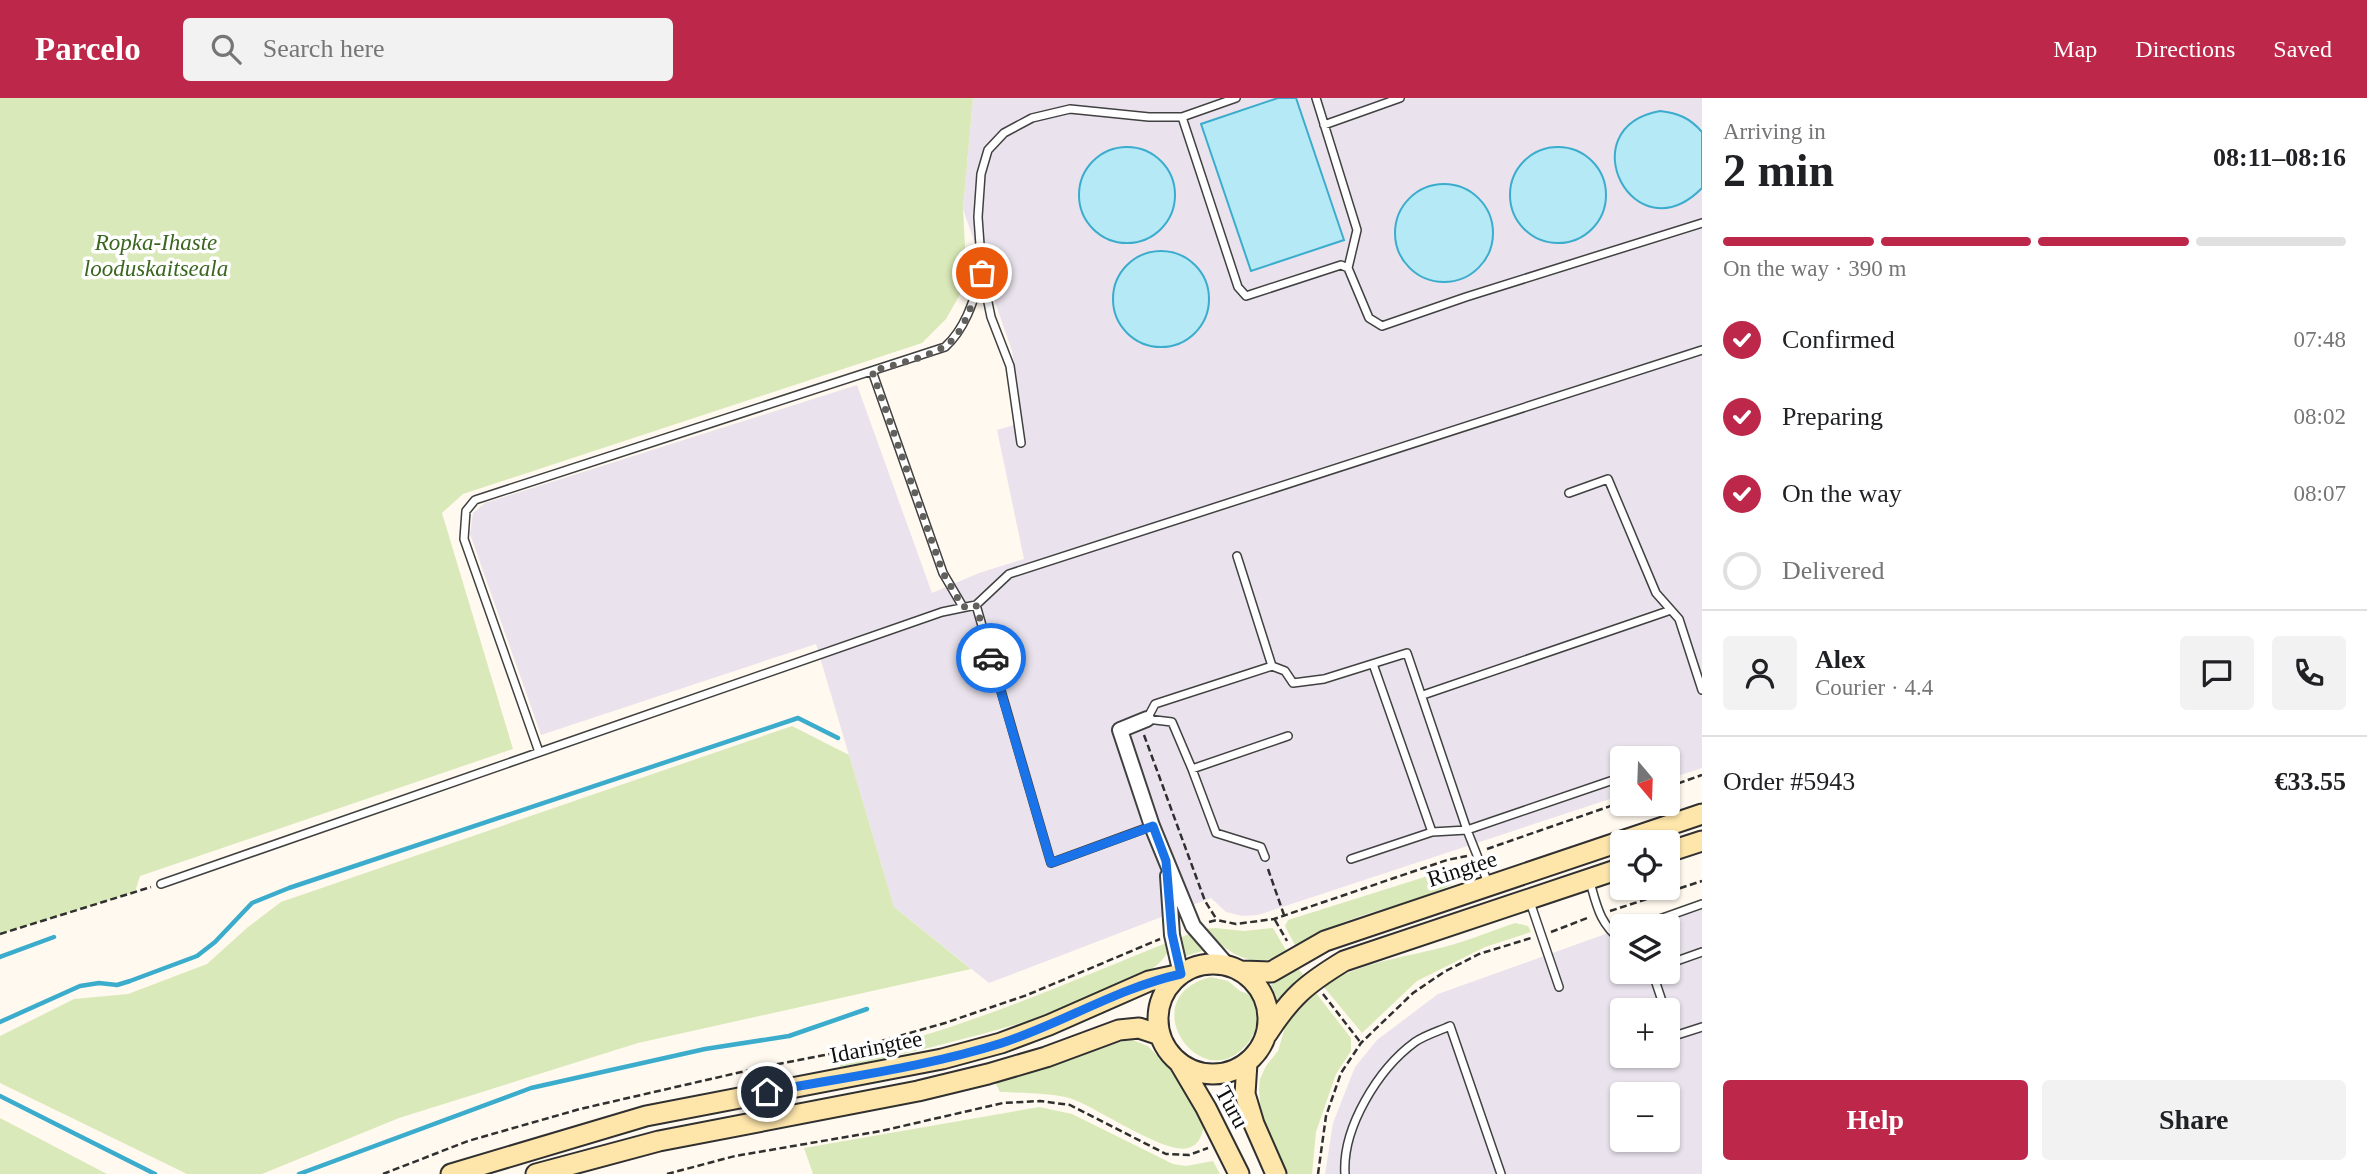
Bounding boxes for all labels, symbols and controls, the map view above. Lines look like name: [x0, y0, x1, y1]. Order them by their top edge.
search box: [183, 18, 673, 81]
icon: search: [207, 30, 245, 68]
text: Parcelo: [35, 31, 141, 67]
text: Search here: [263, 34, 385, 63]
text: Map: [2053, 36, 2097, 62]
text: Directions: [2135, 36, 2235, 62]
text: Saved: [2273, 36, 2332, 62]
text: Arriving in: [1723, 119, 1826, 144]
text: 08:11–08:16: [2213, 143, 2346, 172]
text: 2 min: [1723, 145, 1834, 196]
park label: Ropka-Ihaste looduskaitseala: [84, 230, 228, 281]
pin: [952, 243, 1012, 303]
icon: bag: [963, 254, 1001, 292]
text: On the way · 390 m: [1723, 256, 1906, 281]
icon: check: [1723, 321, 1761, 359]
text: Confirmed: [1782, 325, 1895, 354]
text: 07:48: [2294, 327, 2346, 352]
icon: check: [1723, 398, 1761, 436]
text: Preparing: [1782, 402, 1883, 431]
text: 08:02: [2294, 404, 2346, 429]
icon: check: [1723, 475, 1761, 513]
text: On the way: [1782, 479, 1902, 508]
text: 08:07: [2294, 481, 2346, 506]
text: Delivered: [1782, 556, 1885, 585]
courier: [956, 623, 1026, 693]
button: person: [1723, 636, 1797, 710]
button: chat: [2180, 636, 2254, 710]
button: phone: [2272, 636, 2346, 710]
icon: car: [972, 639, 1010, 677]
text: Alex: [1815, 645, 1866, 674]
text: Courier · 4.4: [1815, 675, 1933, 700]
north arrow: [1610, 746, 1680, 816]
map controls: [1610, 746, 1680, 1152]
text: Order #5943: [1723, 767, 1855, 796]
text: €33.55: [2275, 767, 2346, 796]
button: locate: [1610, 830, 1680, 900]
street label: Ringtee: [1424, 846, 1500, 892]
button: layers: [1610, 914, 1680, 984]
button: +: [1610, 998, 1680, 1068]
street label: Idaringtee: [828, 1026, 924, 1068]
pin: [737, 1062, 797, 1122]
icon: home: [748, 1073, 786, 1111]
button: Help: [1723, 1080, 2028, 1160]
button: Share: [2042, 1080, 2346, 1160]
street label: Turu: [1210, 1082, 1254, 1133]
button: −: [1610, 1082, 1680, 1152]

